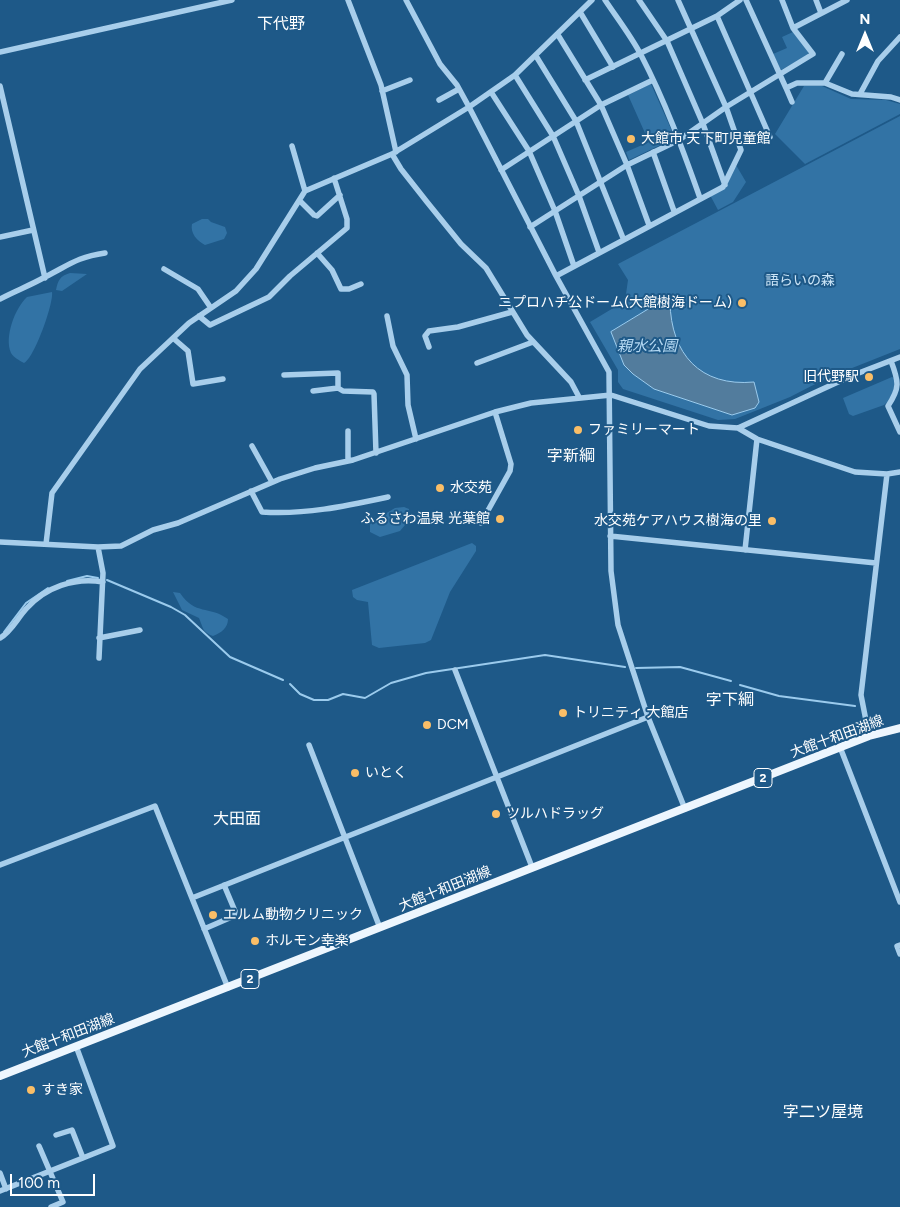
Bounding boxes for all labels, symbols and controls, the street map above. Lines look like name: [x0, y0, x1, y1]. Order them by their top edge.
north arrow: [840, 10, 890, 60]
text: N: [860, 11, 870, 28]
district label: 下代野: [257, 14, 305, 34]
place label: 大館市 天下町児童館: [641, 131, 770, 147]
marker: 大館市 天下町児童館: [625, 133, 637, 145]
park label: 語らいの森: [765, 273, 835, 289]
place label: ニプロハチ公ドーム(大館樹海ドーム): [498, 295, 732, 311]
marker: ニプロハチ公ドーム(大館樹海ドーム): [736, 297, 748, 309]
water label: 親水公園: [617, 338, 677, 356]
place label: 旧代野駅: [803, 369, 859, 385]
marker: 旧代野駅: [863, 371, 875, 383]
place label: ファミリーマート: [588, 422, 700, 438]
marker: ファミリーマート: [572, 424, 584, 436]
district label: 字新綱: [547, 446, 595, 466]
place label: 水交苑: [450, 480, 492, 496]
marker: 水交苑: [434, 482, 446, 494]
place label: ふるさわ温泉 光葉館: [361, 511, 490, 527]
marker: ふるさわ温泉 光葉館: [494, 513, 506, 525]
place label: 水交苑ケアハウス樹海の里: [594, 513, 762, 529]
marker: 水交苑ケアハウス樹海の里: [766, 515, 778, 527]
district label: 字下綱: [706, 690, 754, 710]
place label: トリニティ 大館店: [573, 705, 688, 721]
marker: トリニティ 大館店: [557, 707, 569, 719]
street label: 大館十和田湖線: [788, 712, 886, 762]
place label: DCM: [437, 717, 469, 733]
marker: DCM: [421, 719, 433, 731]
place label: いとく: [365, 765, 407, 781]
marker: いとく: [349, 767, 361, 779]
road number: 2: [754, 768, 772, 788]
place label: ツルハドラッグ: [506, 806, 604, 822]
marker: ツルハドラッグ: [490, 808, 502, 820]
district label: 大田面: [213, 809, 261, 829]
street label: 大館十和田湖線: [396, 863, 494, 915]
place label: エルム動物クリニック: [223, 907, 363, 923]
marker: エルム動物クリニック: [207, 909, 219, 921]
place label: ホルモン幸楽: [265, 933, 349, 949]
marker: ホルモン幸楽: [249, 935, 261, 947]
road number: 2: [241, 970, 259, 989]
street label: 大館十和田湖線: [19, 1011, 117, 1061]
place label: すき家: [41, 1082, 83, 1098]
marker: すき家: [25, 1084, 37, 1096]
district label: 字二ツ屋境: [783, 1102, 863, 1122]
scale bar: [12, 1164, 98, 1196]
text: 100 m: [18, 1174, 60, 1192]

